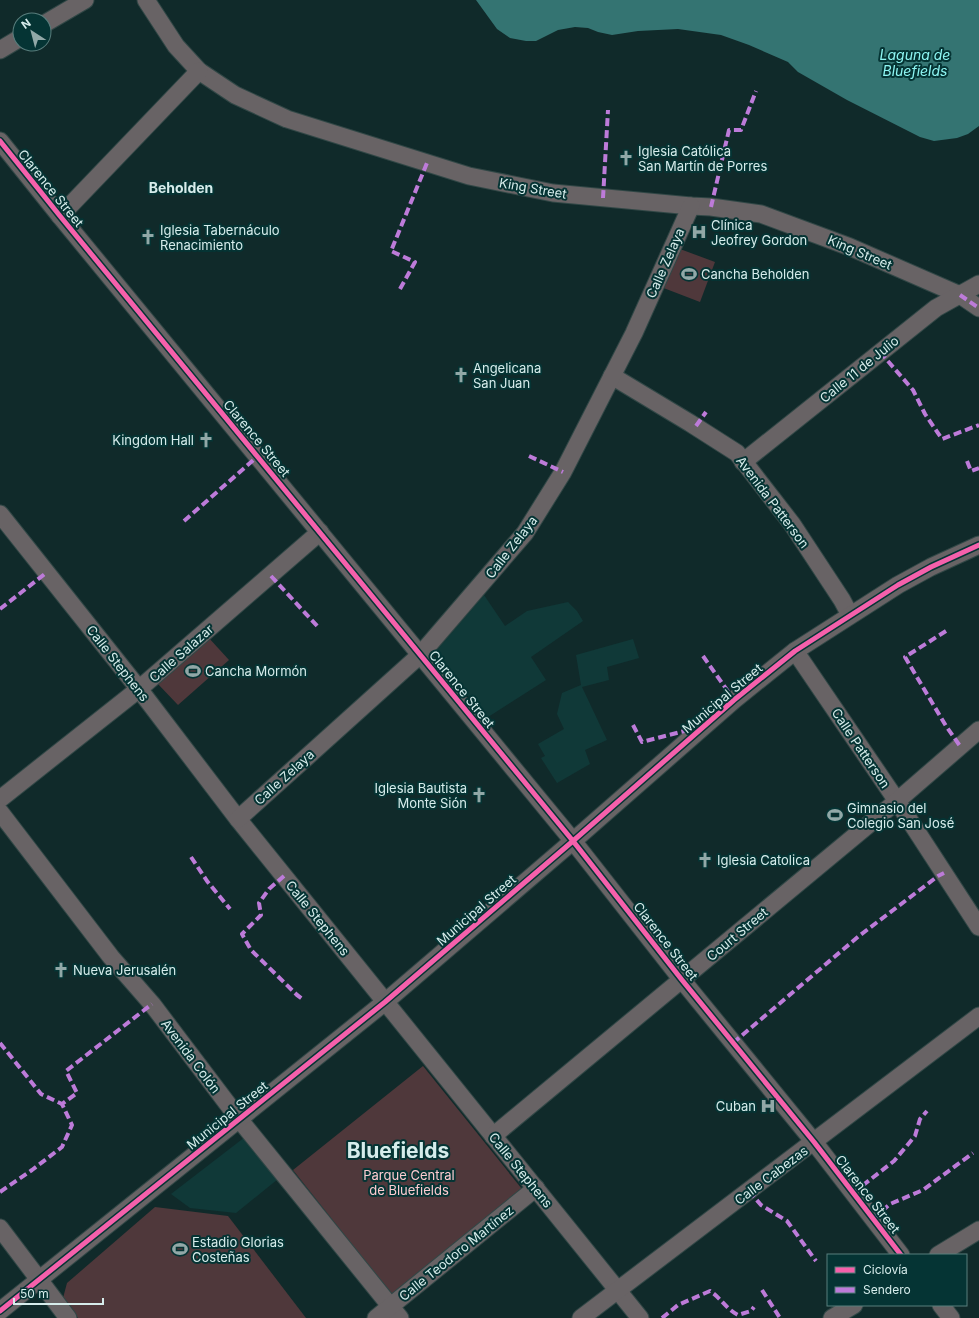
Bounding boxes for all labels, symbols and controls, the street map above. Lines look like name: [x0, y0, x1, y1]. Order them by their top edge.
north arrow: [12, 12, 52, 52]
text: N: [19, 16, 34, 32]
water label: Laguna de Bluefields: [880, 46, 950, 79]
place label: Iglesia Católica San Martín de Porres: [638, 143, 767, 174]
street label: Clarence Street: [15, 146, 87, 230]
church icon: Iglesia Católica San Martín de Porres: [617, 149, 635, 167]
street label: King Street: [498, 174, 568, 202]
district label: Beholden: [149, 179, 213, 196]
place label: Clínica Jeofrey Gordon: [711, 217, 807, 248]
place label: Iglesia Tabernáculo Renacimiento: [160, 222, 280, 253]
hospital icon: Clínica Jeofrey Gordon: [690, 223, 708, 241]
street label: Calle Zelaya: [642, 226, 688, 300]
church icon: Iglesia Tabernáculo Renacimiento: [139, 228, 157, 246]
street label: King Street: [826, 231, 894, 273]
sports icon: Cancha Beholden: [680, 265, 698, 283]
place label: Cancha Beholden: [701, 266, 809, 282]
street label: Calle 11 de Julio: [816, 332, 902, 406]
place label: Angelicana San Juan: [473, 360, 541, 391]
church icon: Angelicana San Juan: [452, 366, 470, 384]
street label: Clarence Street: [220, 396, 294, 480]
church icon: Kingdom Hall: [197, 431, 215, 449]
place label: Kingdom Hall: [112, 432, 194, 448]
street label: Avenida Patterson: [733, 453, 813, 551]
street label: Calle Zelaya: [482, 513, 540, 581]
street label: Calle Salazar: [146, 621, 216, 685]
street label: Calle Stephens: [83, 622, 153, 704]
street label: Clarence Street: [426, 647, 498, 731]
street label: Municipal Street: [679, 660, 765, 736]
sports icon: Cancha Mormón: [184, 662, 202, 680]
place label: Cancha Mormón: [205, 663, 307, 679]
street label: Calle Patterson: [828, 705, 894, 791]
street label: Calle Zelaya: [251, 746, 317, 808]
place label: Iglesia Bautista Monte Sión: [374, 780, 467, 811]
church icon: Iglesia Bautista Monte Sión: [470, 786, 488, 804]
place label: Gimnasio del Colegio San José: [847, 800, 954, 831]
sports icon: Gimnasio del Colegio San José: [826, 806, 844, 824]
church icon: Iglesia Catolica: [696, 851, 714, 869]
place label: Iglesia Catolica: [717, 852, 810, 868]
street label: Municipal Street: [433, 871, 519, 949]
street label: Calle Stephens: [283, 877, 353, 959]
street label: Clarence Street: [630, 899, 702, 983]
street label: Court Street: [703, 904, 771, 964]
church icon: Nueva Jerusalén: [52, 961, 70, 979]
place label: Nueva Jerusalén: [73, 962, 176, 978]
street label: Avenida Colón: [158, 1016, 224, 1096]
street label: Municipal Street: [183, 1077, 271, 1153]
hospital icon: Cuban: [759, 1097, 777, 1115]
place label: Cuban: [716, 1098, 756, 1114]
street label: Calle Stephens: [486, 1129, 556, 1211]
district label: Bluefields: [347, 1138, 449, 1163]
street label: Calle Cabezas: [731, 1142, 811, 1208]
street label: Clarence Street: [832, 1152, 904, 1236]
park label: Parque Central de Bluefields: [363, 1167, 455, 1198]
street label: Calle Teodoro Martínez: [395, 1202, 517, 1304]
place label: Estadio Glorias Costeñas: [192, 1234, 284, 1265]
sports icon: Estadio Glorias Costeñas: [171, 1240, 189, 1258]
legend: [827, 1254, 967, 1306]
text: Ciclovía: [863, 1262, 908, 1277]
scale bar: [14, 1280, 103, 1306]
text: Sendero: [863, 1282, 911, 1297]
text: 50 m: [20, 1286, 49, 1301]

